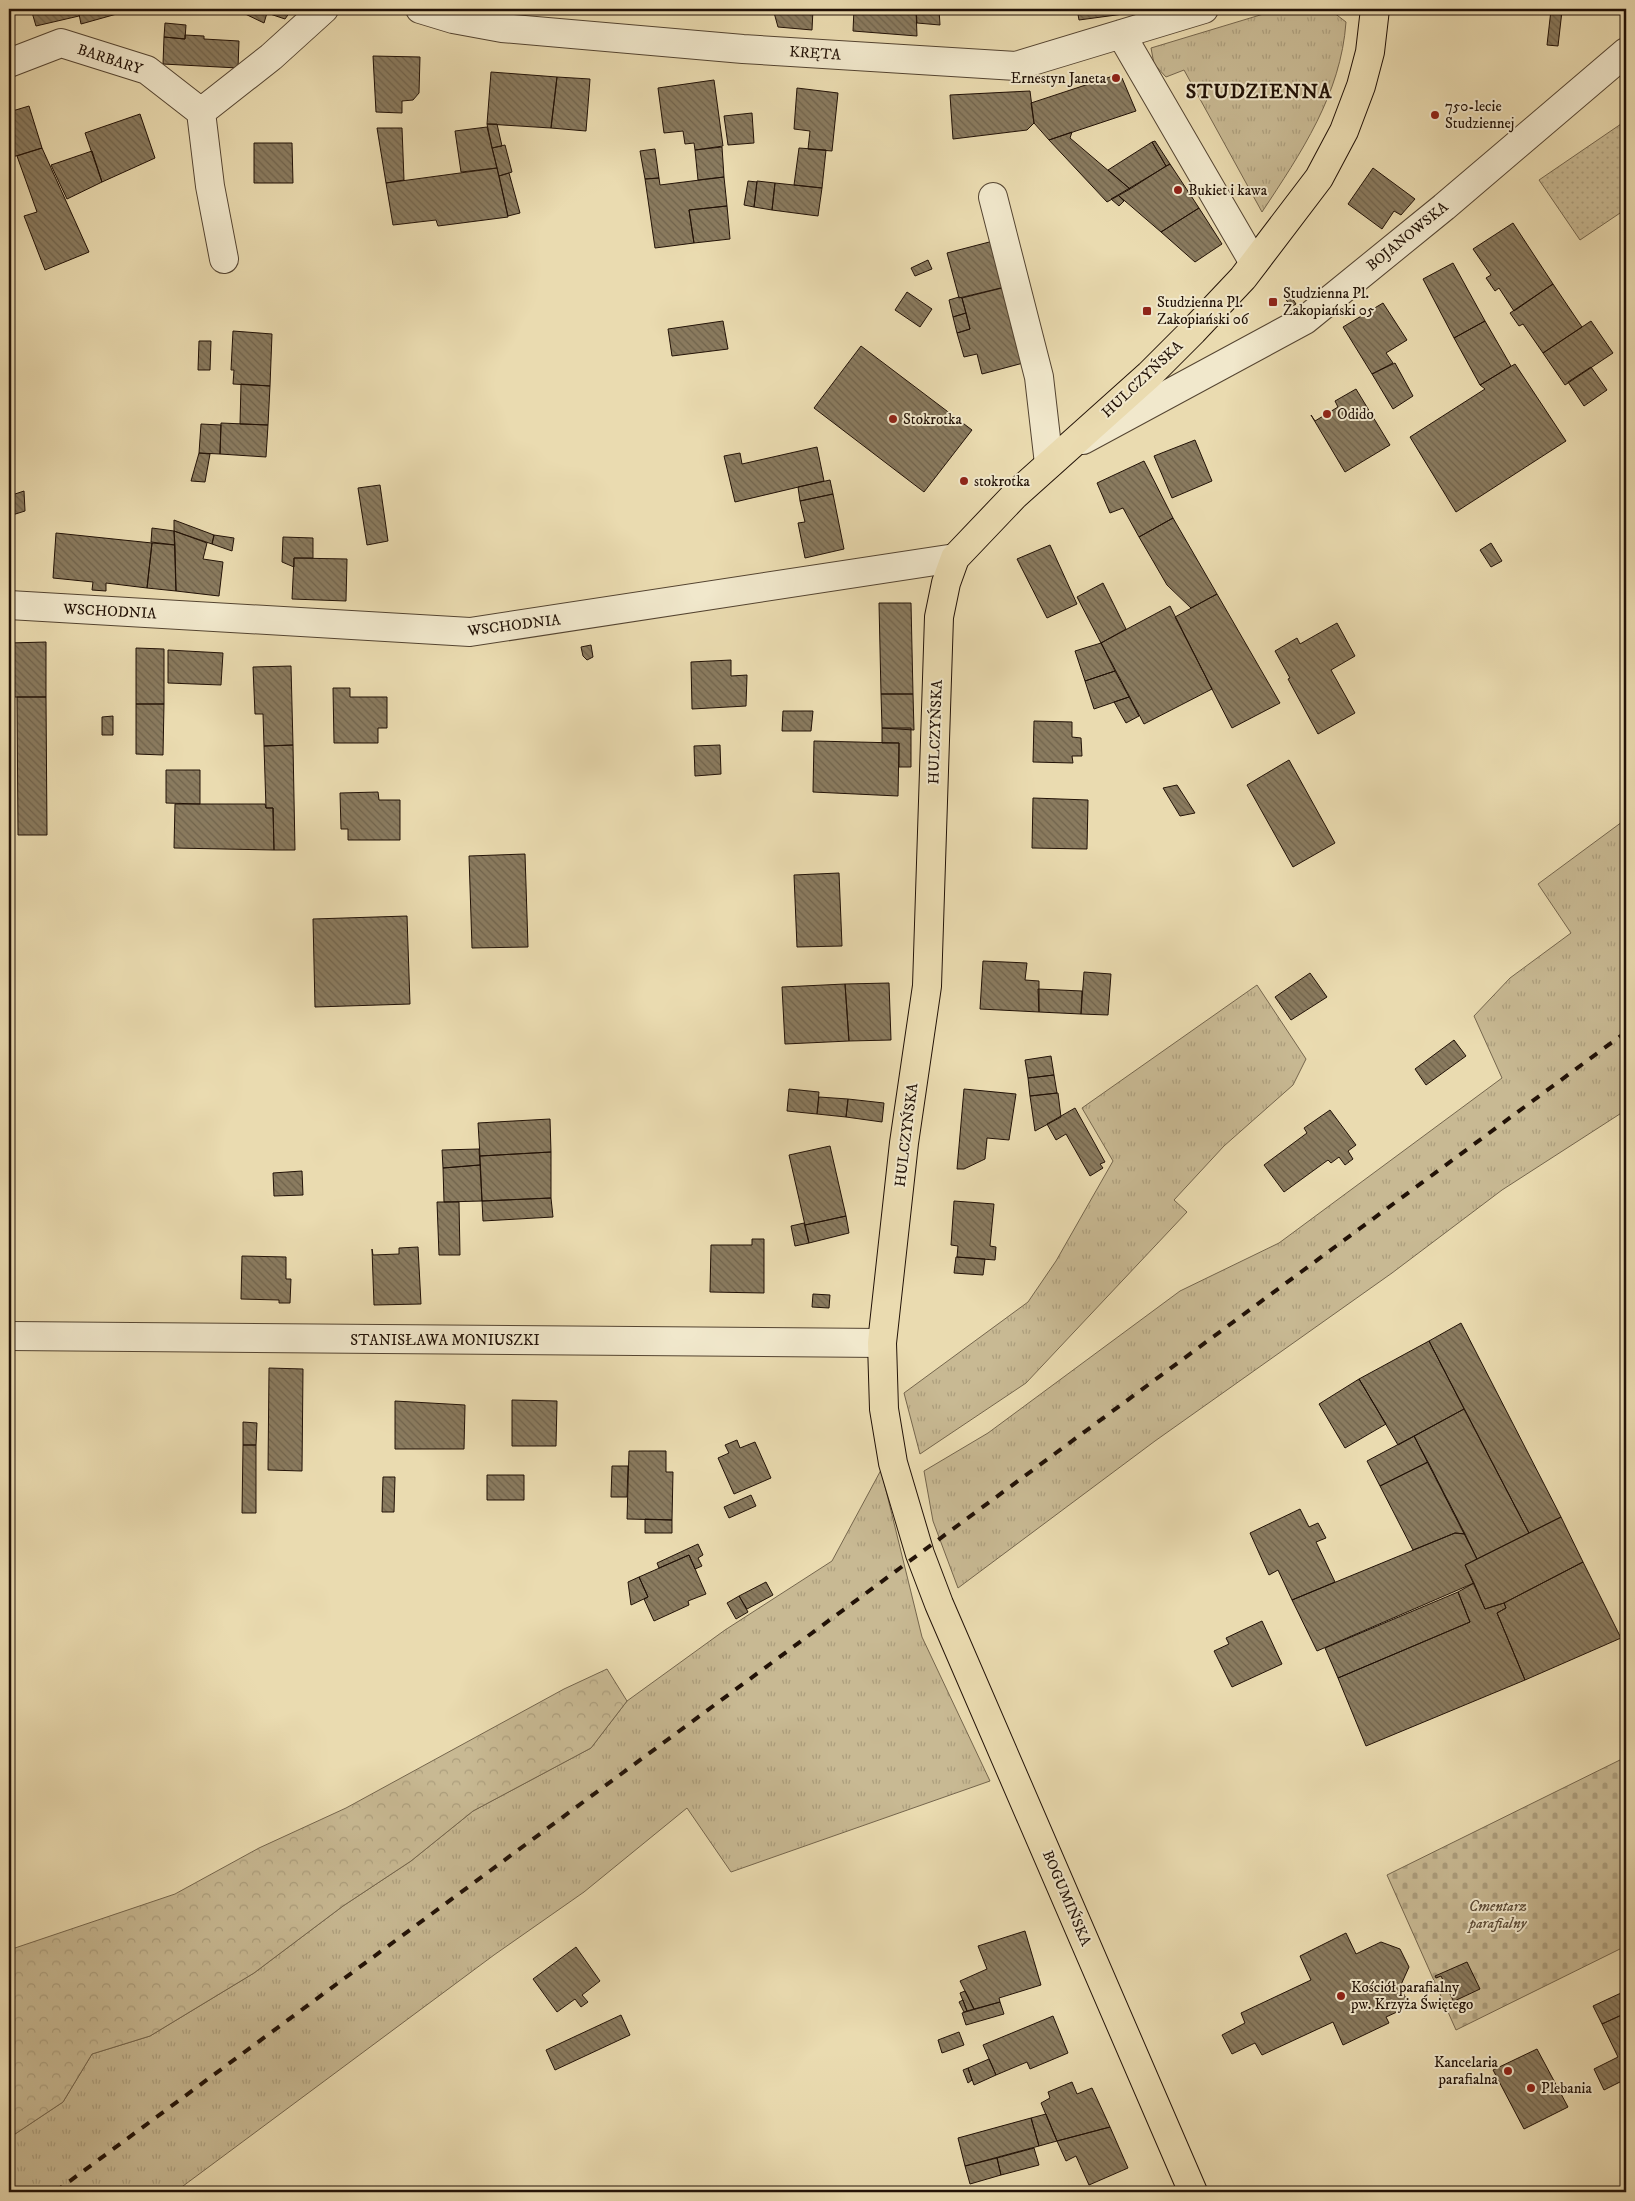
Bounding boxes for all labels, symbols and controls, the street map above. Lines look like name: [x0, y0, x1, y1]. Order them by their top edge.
street label: BARBARY: [75, 40, 145, 79]
street label: KRĘTA: [789, 42, 842, 65]
place label: Ernestyn Janeta: [1011, 69, 1107, 88]
marker: Ernestyn Janeta: [1110, 72, 1122, 84]
district label: STUDZIENNA: [1186, 80, 1332, 105]
place label: 750-lecie Studziennej: [1445, 97, 1514, 133]
marker: 750-lecie Studziennej: [1429, 109, 1441, 121]
place label: Bukiet i kawa: [1188, 181, 1268, 200]
marker: Bukiet i kawa: [1172, 184, 1184, 196]
street label: BOJANOWSKA: [1363, 197, 1452, 275]
place label: Studzienna Pl. Zakopiański 05: [1283, 284, 1375, 320]
place label: Studzienna Pl. Zakopiański 06: [1157, 293, 1250, 329]
marker: Studzienna Pl. Zakopiański 05: [1267, 296, 1279, 308]
marker: Studzienna Pl. Zakopiański 06: [1141, 305, 1153, 317]
street label: HULCZYŃSKA: [1097, 336, 1187, 422]
place label: Odido: [1337, 405, 1374, 424]
marker: Odido: [1321, 408, 1333, 420]
place label: Stokrotka: [903, 410, 962, 429]
marker: Stokrotka: [887, 413, 899, 425]
place label: stokrotka: [974, 472, 1031, 491]
marker: stokrotka: [958, 475, 970, 487]
street label: WSCHODNIA: [62, 600, 158, 623]
street label: WSCHODNIA: [466, 610, 562, 641]
street label: HULCZYŃSKA: [923, 679, 947, 785]
street label: HULCZYŃSKA: [890, 1082, 922, 1188]
street label: STANISŁAWA MONIUSZKI: [350, 1331, 540, 1350]
street label: BOGUMIŃSKA: [1038, 1847, 1096, 1949]
park label: Cmentarz parafialny: [1467, 1897, 1528, 1933]
place label: Kościół parafialny pw. Krzyża Świętego: [1350, 1978, 1473, 2014]
marker: Kościół parafialny pw. Krzyża Świętego: [1335, 1990, 1347, 2002]
place label: Kancelaria parafialna: [1434, 2053, 1499, 2089]
marker: Kancelaria parafialna: [1502, 2065, 1514, 2077]
place label: Plebania: [1541, 2079, 1592, 2098]
marker: Plebania: [1525, 2082, 1537, 2094]

